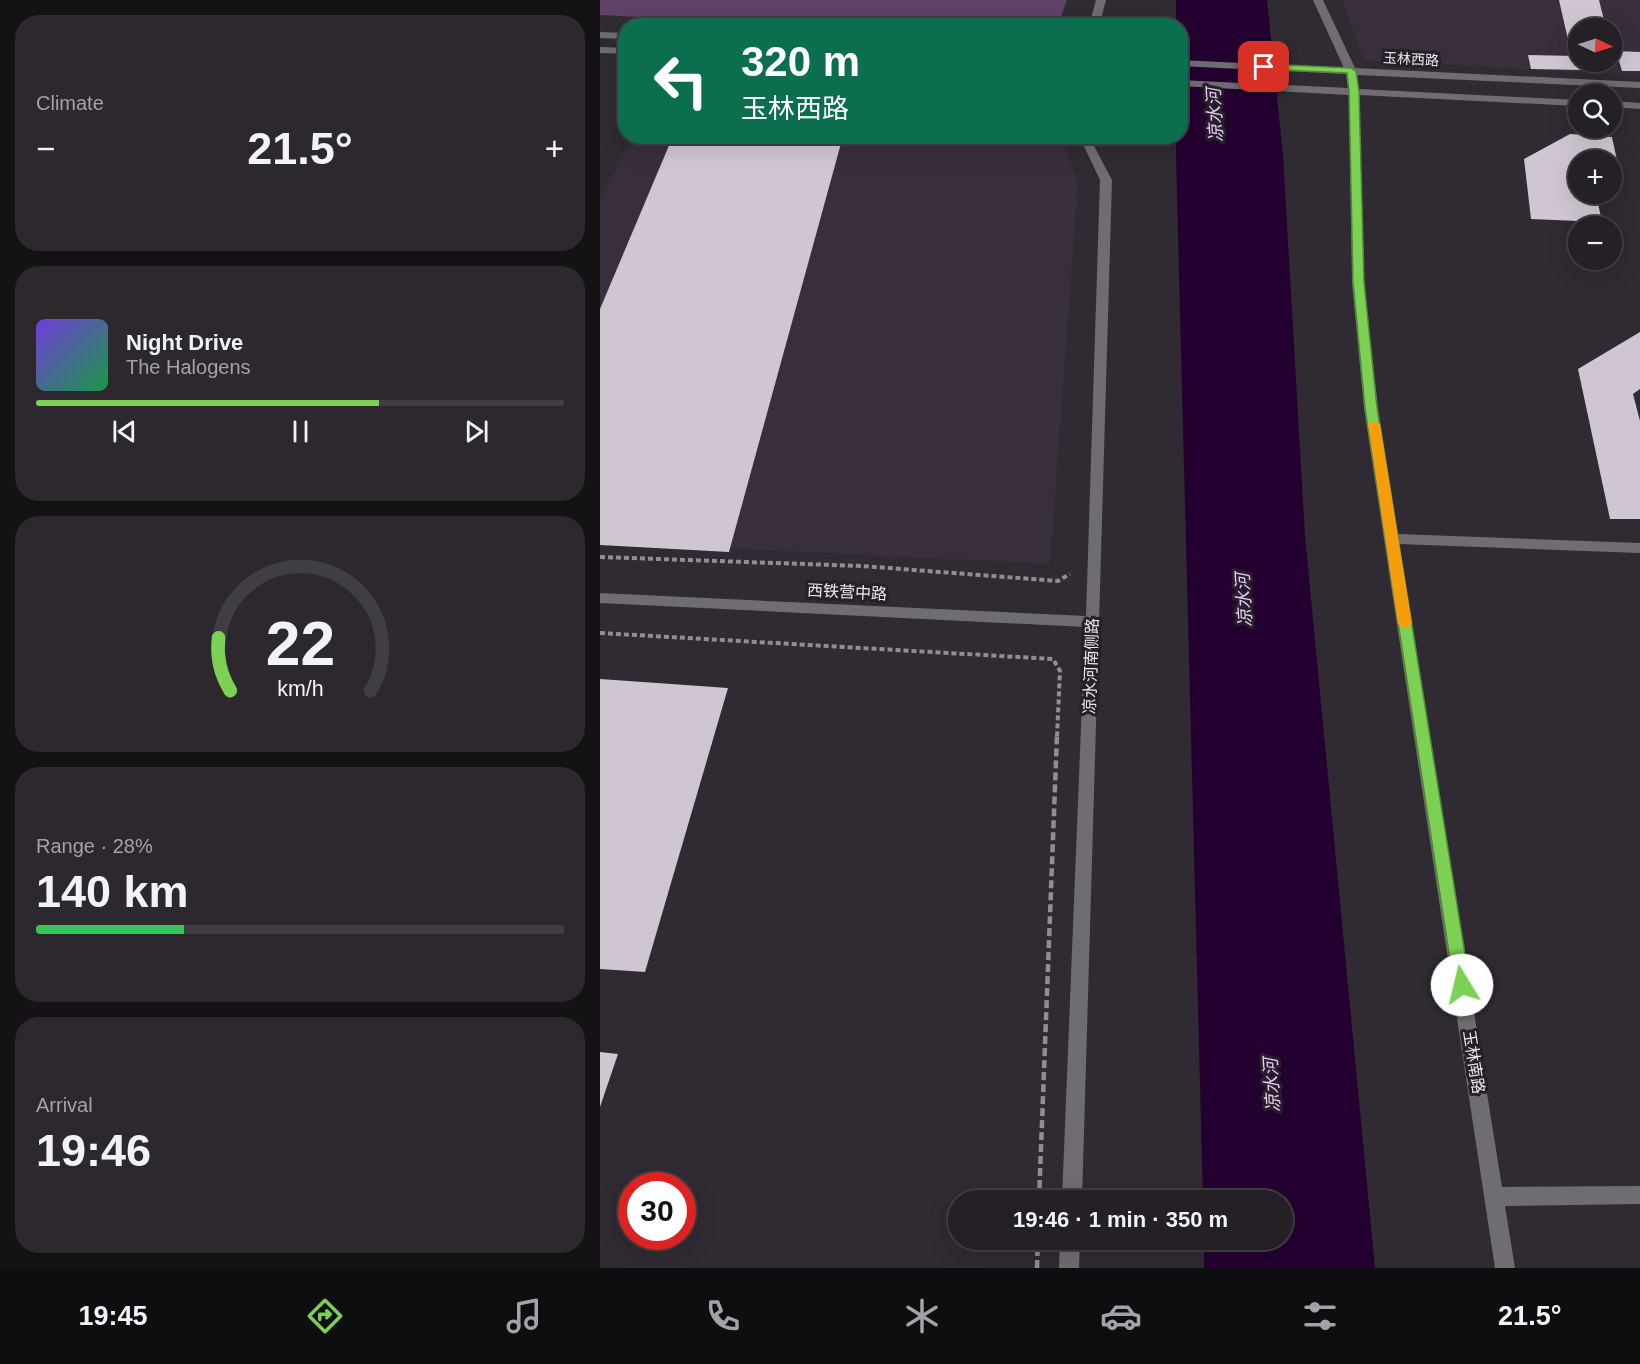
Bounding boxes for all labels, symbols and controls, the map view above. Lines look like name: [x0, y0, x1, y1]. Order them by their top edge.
north arrow: [1568, 18, 1622, 72]
map controls: [1568, 18, 1622, 270]
text: 320 m: [741, 38, 860, 85]
pin: [1238, 41, 1289, 92]
icon: left: [642, 42, 720, 120]
icon: arrive: [1247, 50, 1280, 83]
street label: 玉林西路: [1383, 50, 1439, 68]
button: search: [1568, 84, 1622, 138]
water label: 凉水河: [1203, 85, 1226, 142]
text: Climate: [36, 92, 104, 114]
text: 玉林西路: [741, 94, 849, 124]
text: 21.5°: [247, 123, 353, 174]
text: −: [36, 130, 55, 167]
text: +: [545, 130, 564, 167]
button: +: [1568, 150, 1622, 204]
button: −: [1568, 216, 1622, 270]
text: Night Drive: [126, 330, 243, 355]
text: The Halogens: [126, 356, 251, 378]
icon: previous: [108, 415, 141, 448]
icon: pause: [284, 415, 317, 448]
icon: next: [460, 415, 493, 448]
water label: 凉水河: [1232, 570, 1255, 627]
street label: 西铁营中路: [807, 581, 887, 603]
text: 22: [265, 609, 335, 678]
street label: 凉水河南侧路: [1081, 618, 1101, 714]
text: km/h: [277, 677, 323, 701]
text: Range · 28%: [36, 835, 153, 857]
text: 140 km: [36, 866, 189, 917]
position arrow: [1430, 953, 1494, 1017]
street label: 玉林南路: [1461, 1029, 1487, 1095]
water label: 凉水河: [1260, 1055, 1283, 1112]
text: Arrival: [36, 1094, 93, 1116]
text: 19:46: [36, 1125, 151, 1176]
speed limit sign: 30: [618, 1172, 696, 1250]
text: 19:46 · 1 min · 350 m: [1013, 1207, 1228, 1232]
icon: directions: [304, 1295, 346, 1337]
icon: music: [503, 1295, 545, 1337]
icon: phone: [702, 1295, 744, 1337]
icon: climate: [901, 1295, 943, 1337]
icon: car: [1100, 1295, 1142, 1337]
icon: filters: [1299, 1295, 1341, 1337]
text: 19:45: [78, 1301, 148, 1331]
text: 21.5°: [1498, 1301, 1561, 1331]

